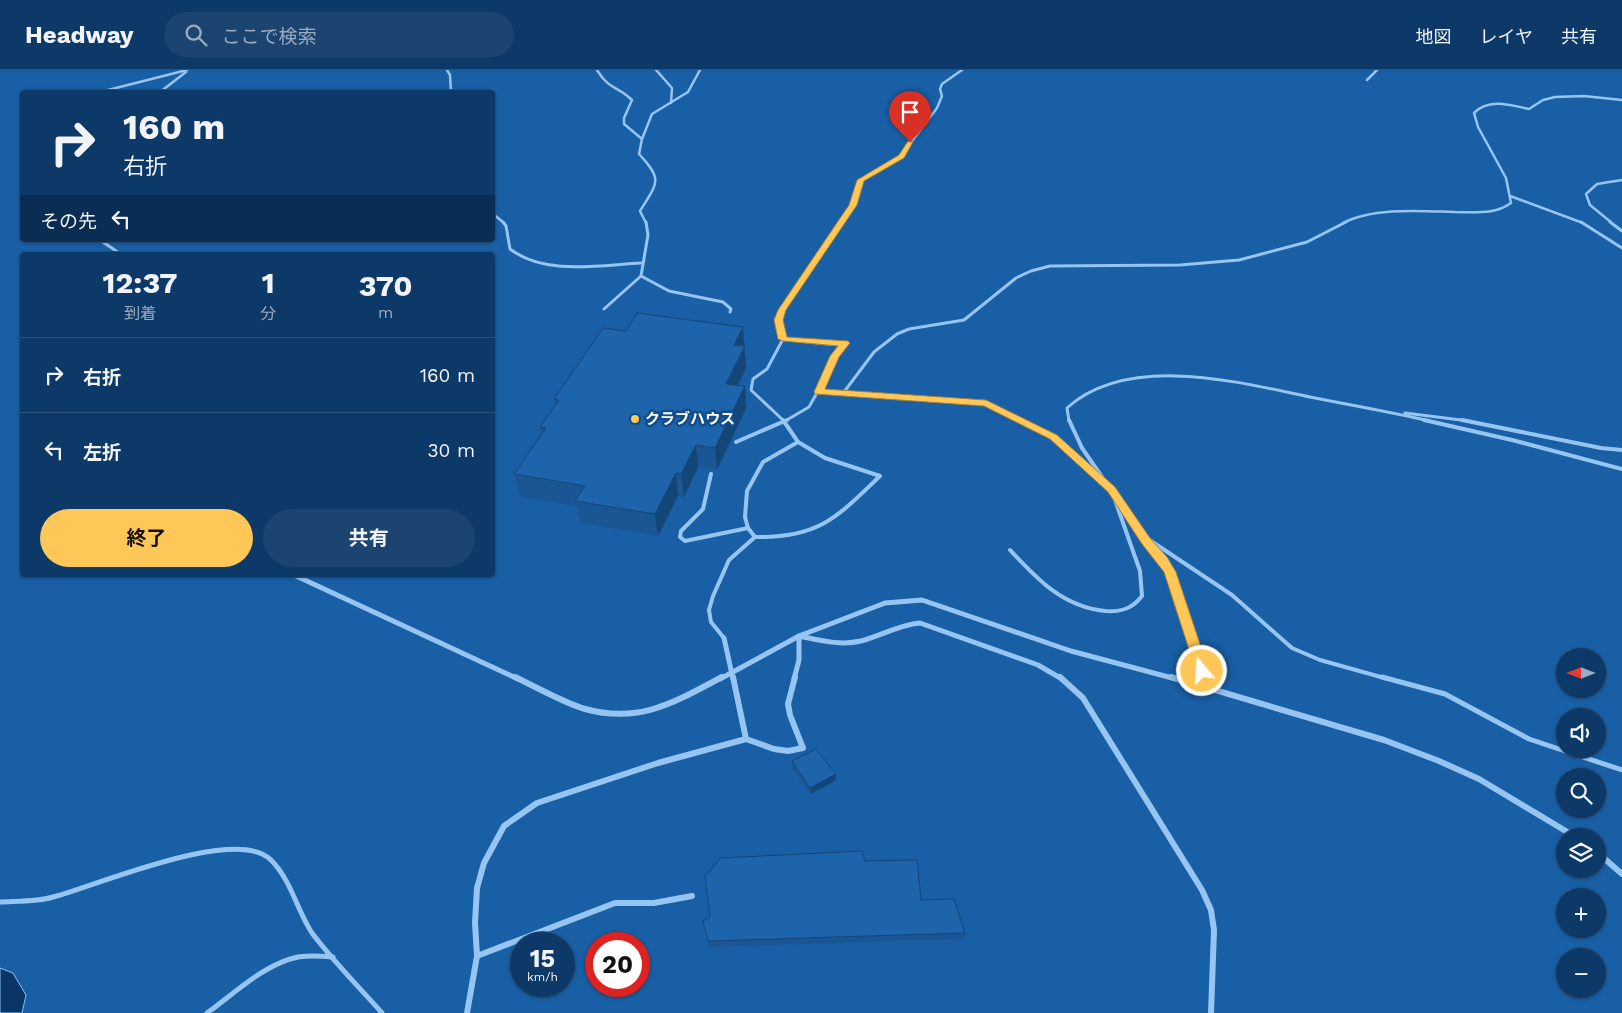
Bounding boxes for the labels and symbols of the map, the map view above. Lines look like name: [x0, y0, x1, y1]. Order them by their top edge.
pin: [889, 91, 931, 142]
place label: クラブハウス: [645, 410, 735, 428]
marker: クラブハウス: [629, 413, 641, 425]
position arrow: [1175, 644, 1227, 696]
north arrow: [1556, 648, 1606, 698]
speed limit sign: 20: [585, 932, 650, 997]

